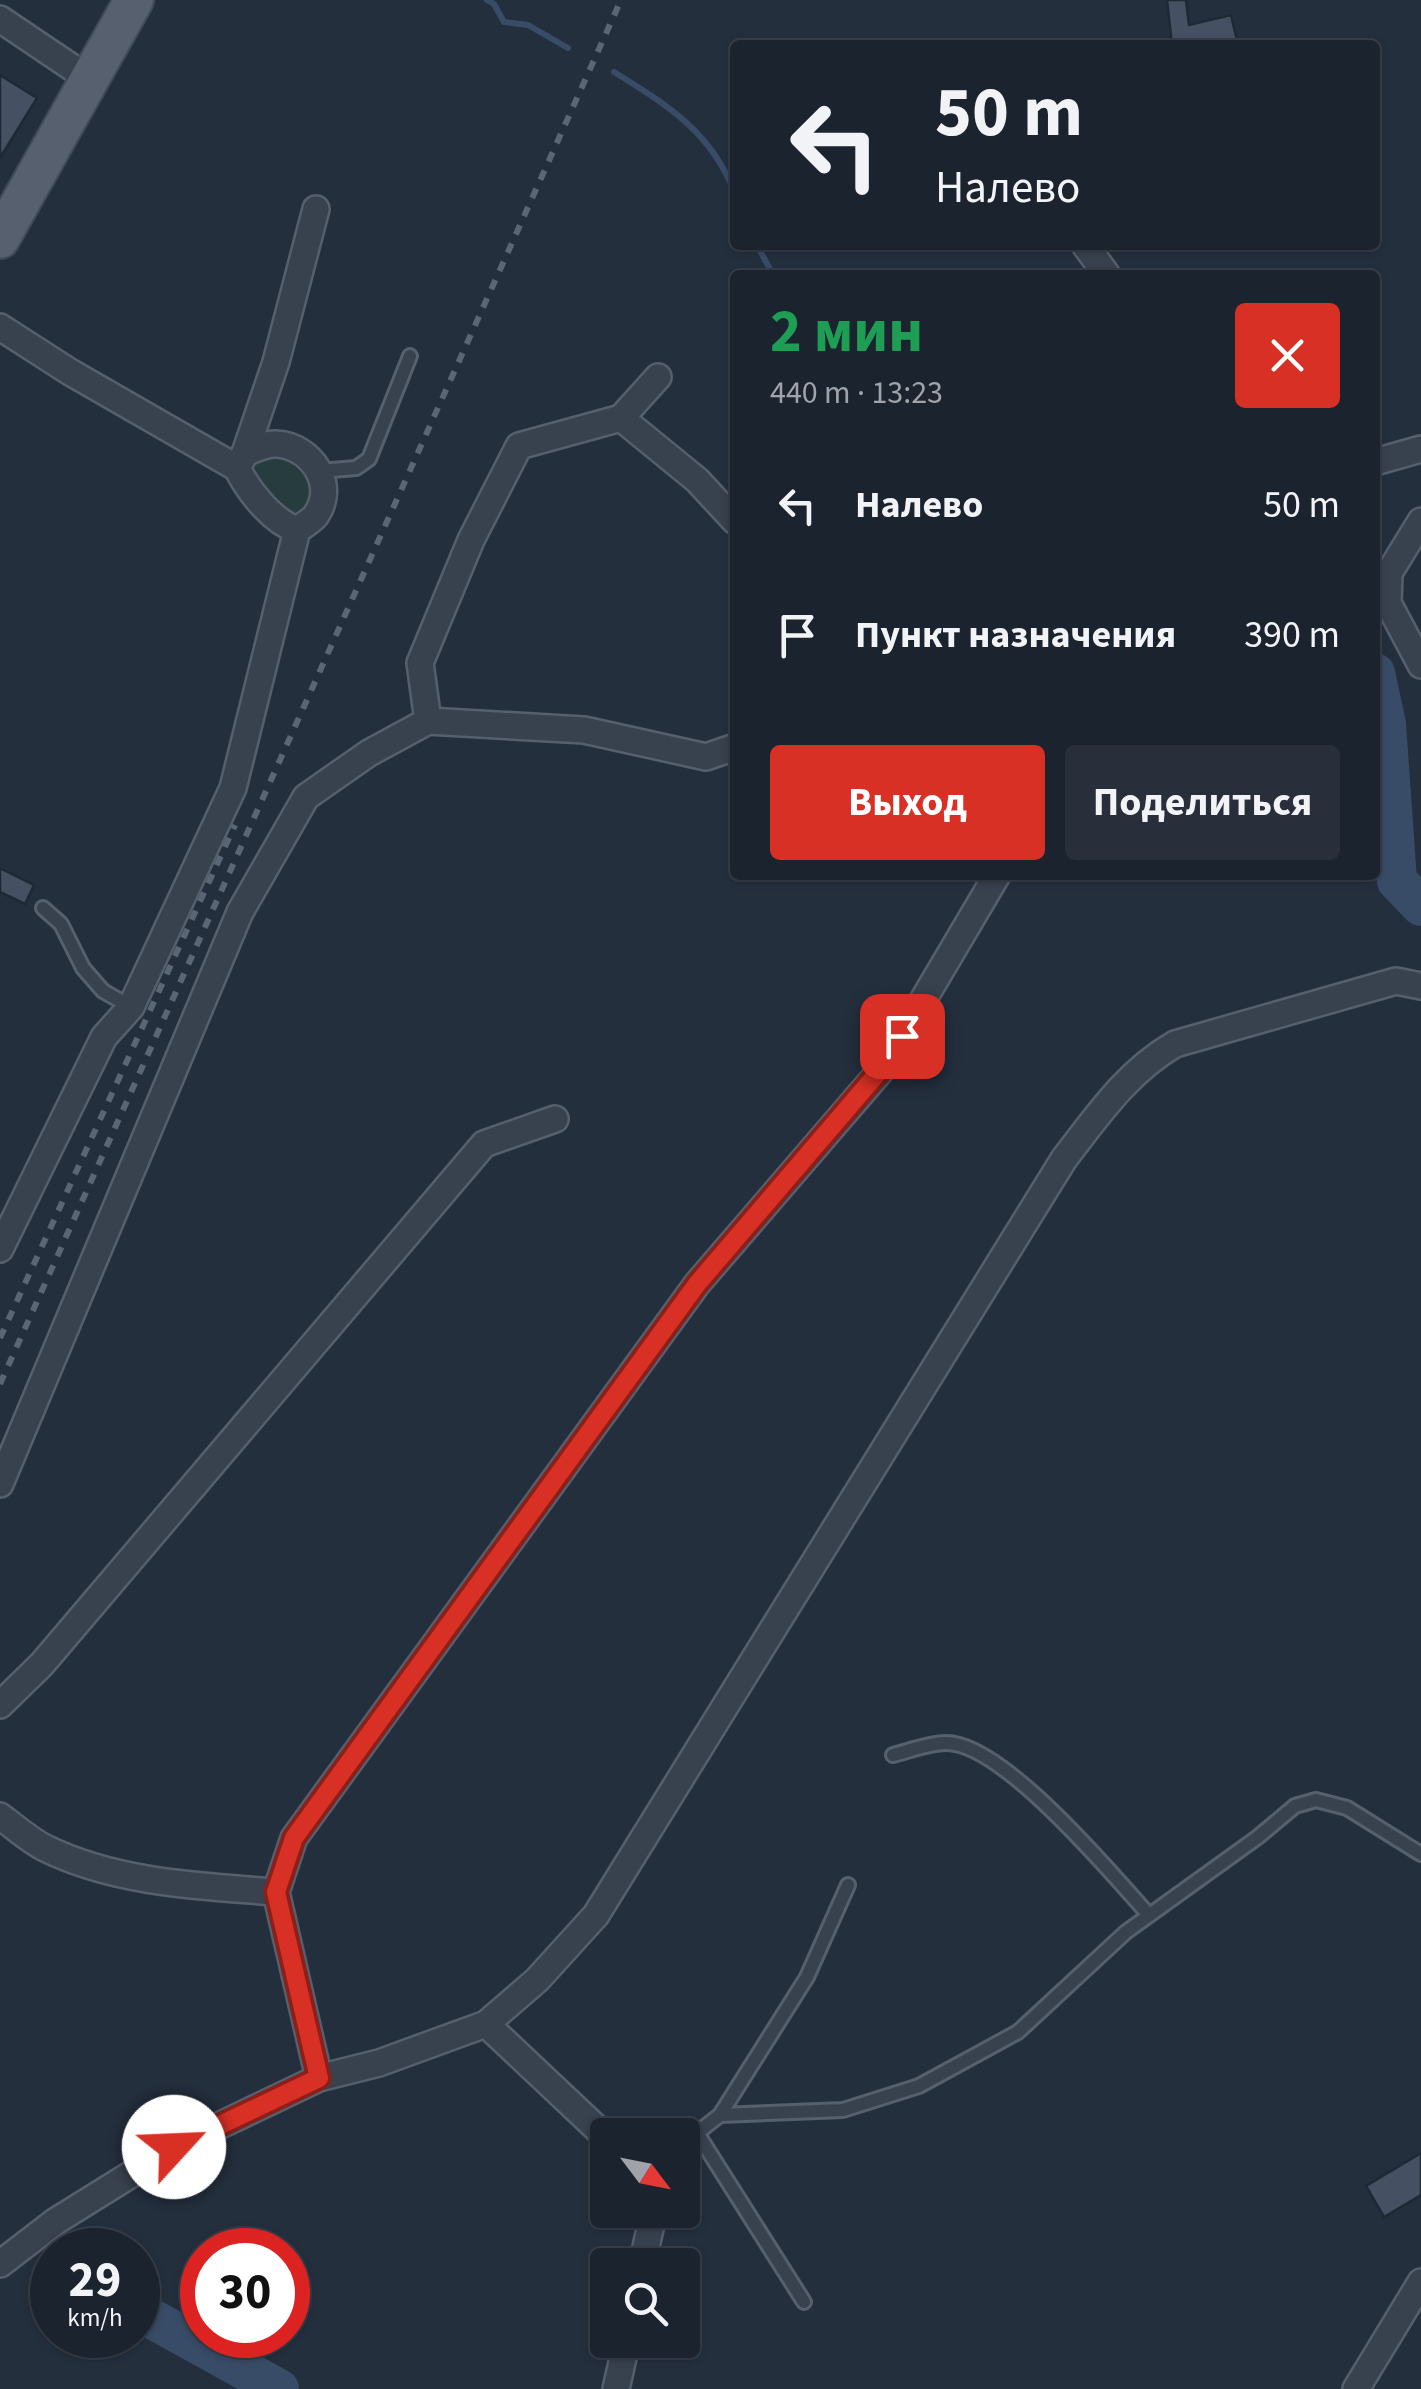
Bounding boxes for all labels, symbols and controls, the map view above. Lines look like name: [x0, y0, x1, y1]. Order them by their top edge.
text: 50 m: [935, 63, 1083, 163]
icon: left: [770, 80, 900, 210]
text: Налево: [935, 156, 1081, 220]
text: 2 мин: [770, 290, 923, 375]
button: close: [1235, 303, 1340, 408]
text: 440 m · 13:23: [770, 370, 943, 416]
icon: left: [770, 478, 825, 533]
text: Налево: [855, 478, 983, 532]
text: 50 m: [1263, 478, 1340, 532]
icon: arrive: [770, 608, 825, 663]
text: Пункт назначения: [855, 608, 1176, 662]
text: 390 m: [1244, 608, 1340, 662]
button: Выход: [770, 745, 1045, 860]
button: Поделиться: [1065, 745, 1340, 860]
pin: [860, 994, 945, 1079]
icon: arrive: [875, 1009, 930, 1064]
position arrow: [122, 2095, 226, 2199]
north arrow: [590, 2118, 700, 2228]
map controls: [590, 2118, 700, 2358]
speed limit sign: 30: [180, 2228, 310, 2358]
text: 29: [69, 2245, 121, 2316]
button: search: [590, 2248, 700, 2358]
text: km/h: [67, 2300, 123, 2336]

